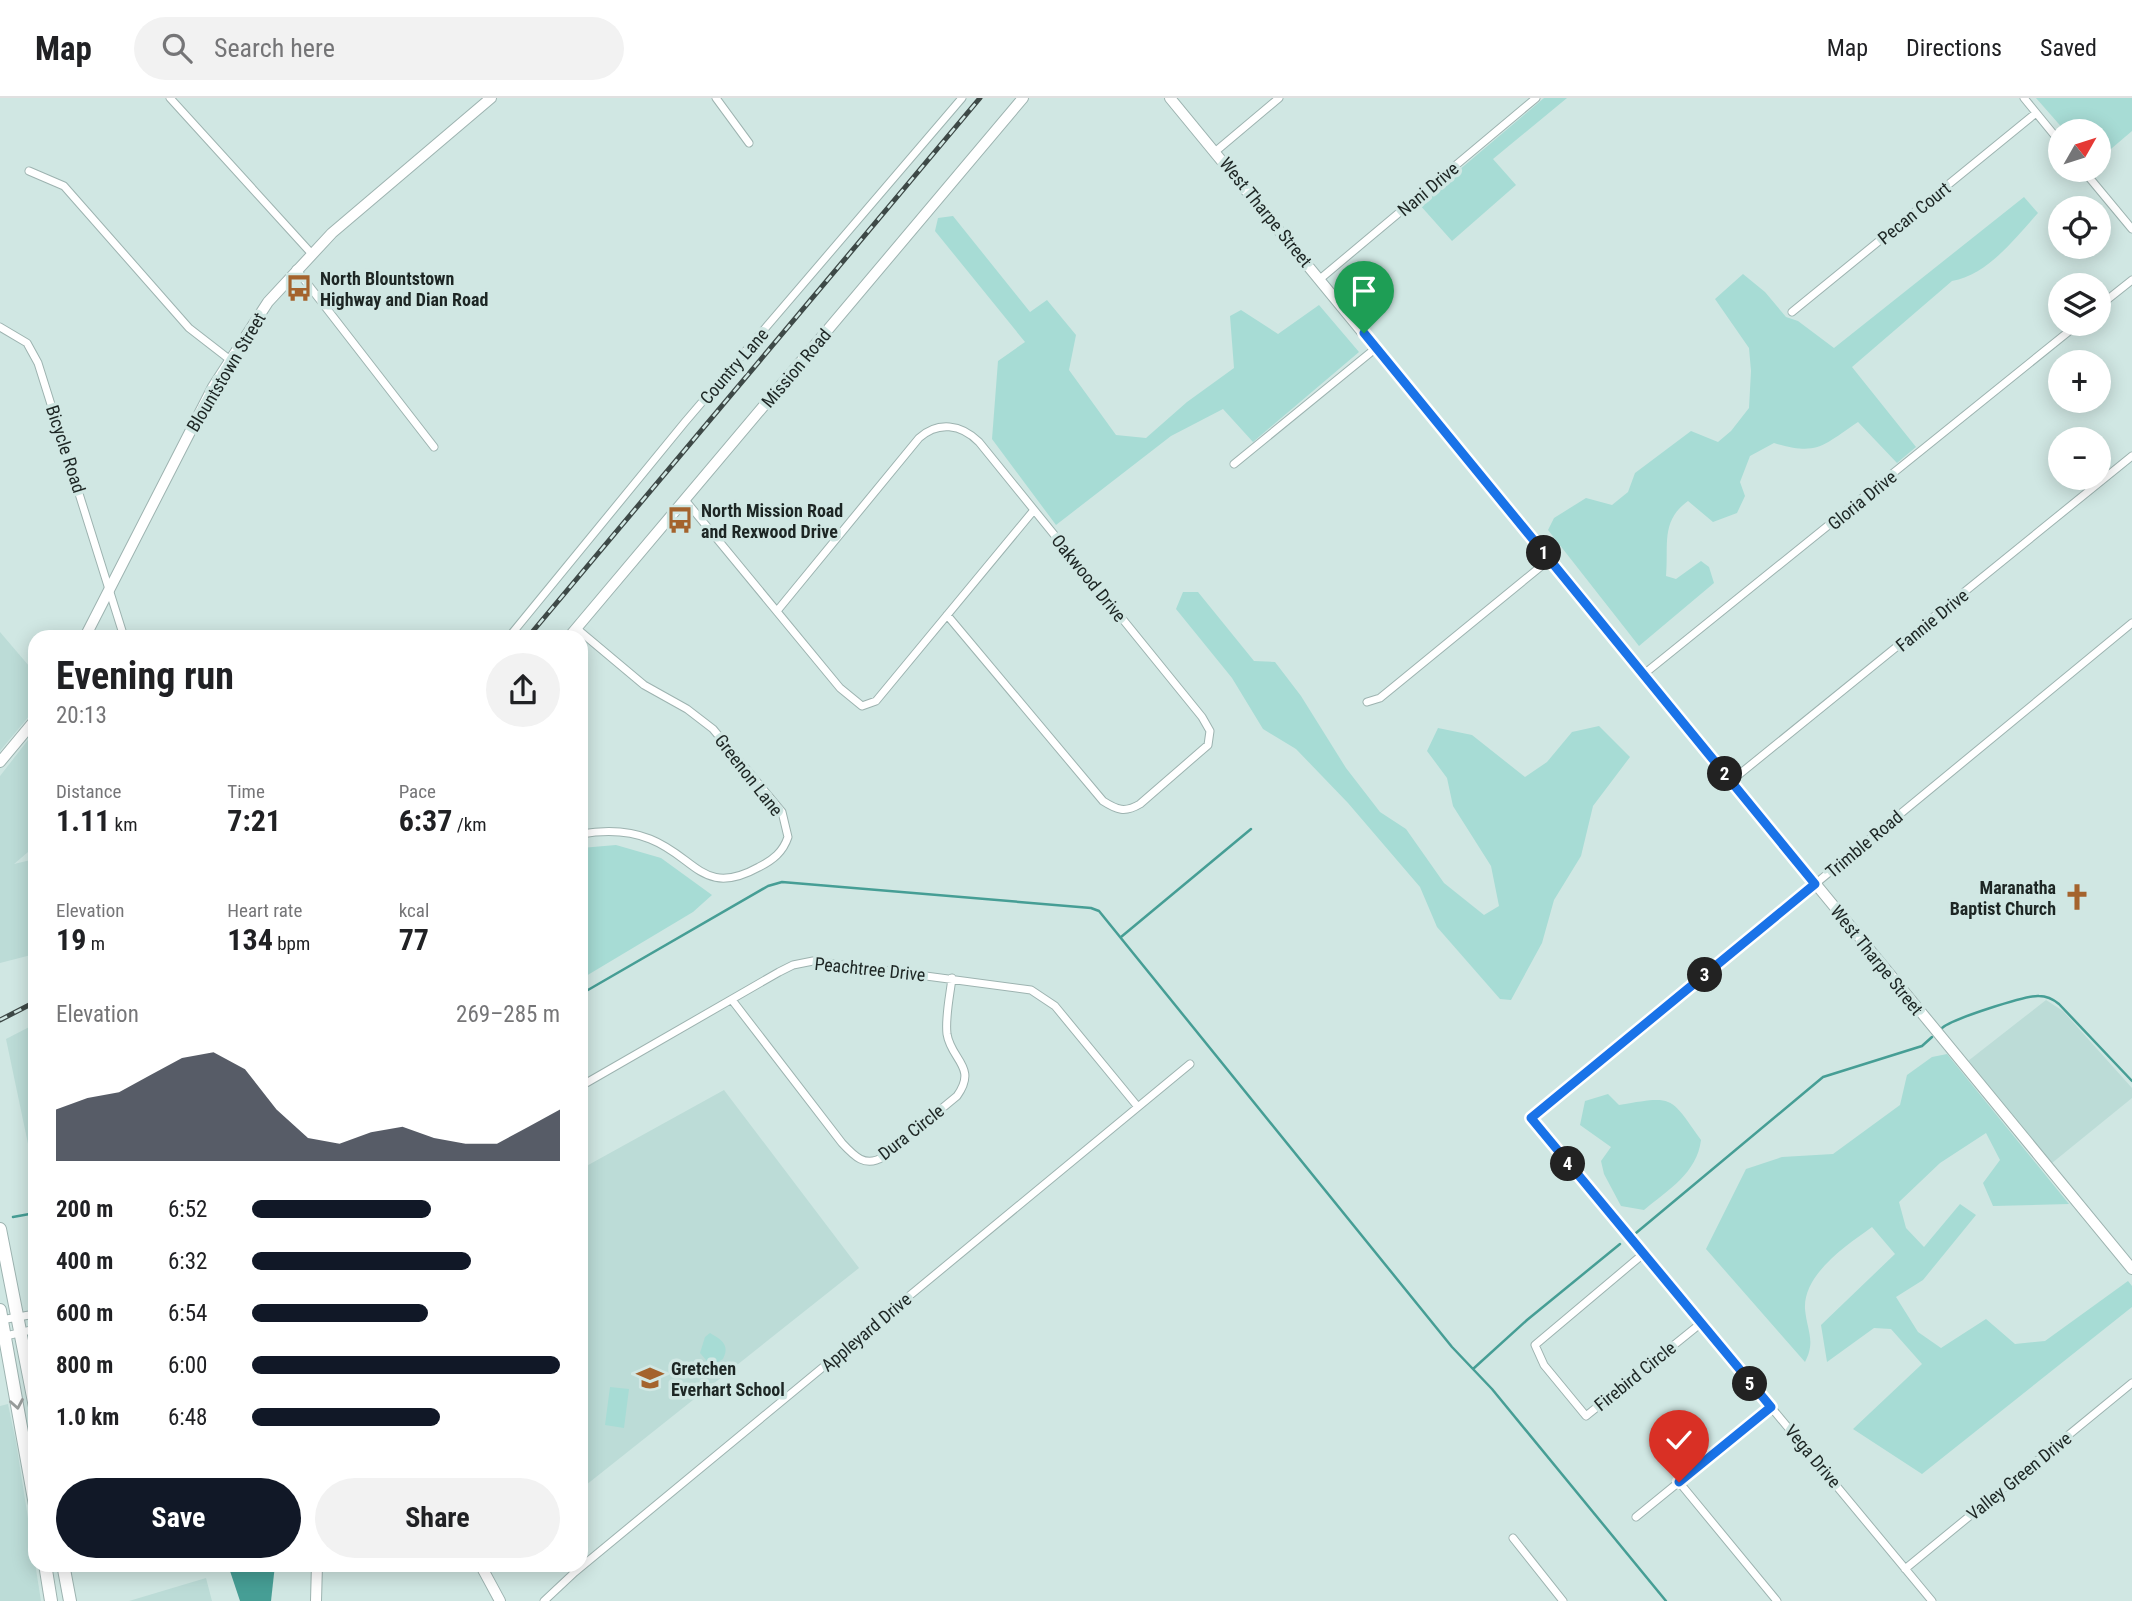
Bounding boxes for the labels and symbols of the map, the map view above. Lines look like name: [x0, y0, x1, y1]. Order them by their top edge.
north arrow: [2048, 119, 2110, 182]
street label: West Tharpe Street: [1215, 153, 1317, 271]
street label: Nani Drive: [1393, 158, 1463, 220]
street label: Pecan Court: [1873, 177, 1955, 249]
pin: [1334, 261, 1394, 333]
place label: North Blountstown Highway and Dian Road: [320, 268, 488, 310]
bus stop icon: North Blountstown Highway and Dian Road: [284, 273, 314, 303]
street label: Blountstown Street: [182, 309, 270, 435]
street label: Country Lane: [695, 324, 773, 408]
street label: Mission Road: [757, 324, 835, 412]
street label: Bicycle Road: [42, 403, 90, 495]
street label: Gloria Drive: [1823, 466, 1901, 534]
place label: North Mission Road and Rexwood Drive: [701, 500, 843, 542]
bus stop icon: North Mission Road and Rexwood Drive: [665, 505, 695, 535]
street label: Oakwood Drive: [1047, 530, 1131, 626]
pin: 1: [1526, 536, 1562, 570]
street label: Fannie Drive: [1892, 584, 1972, 656]
street label: Greenon Lane: [711, 730, 787, 820]
pin: 2: [1708, 756, 1742, 792]
street label: Trimble Road: [1821, 806, 1907, 882]
place label: Maranatha Baptist Church: [1950, 877, 2056, 919]
church icon: Maranatha Baptist Church: [2062, 882, 2092, 912]
street label: West Tharpe Street: [1826, 901, 1928, 1019]
street label: Peachtree Drive: [813, 953, 927, 985]
pin: 3: [1688, 958, 1722, 992]
street label: Dura Circle: [874, 1100, 948, 1164]
pin: 4: [1550, 1146, 1586, 1182]
street label: Appleyard Drive: [817, 1288, 915, 1376]
street label: Firebird Circle: [1590, 1337, 1680, 1415]
place label: Gretchen Everhart School: [671, 1358, 785, 1400]
school or university icon: Gretchen Everhart School: [635, 1363, 665, 1393]
pin: 5: [1732, 1366, 1768, 1402]
one-way arrow: [9, 1398, 24, 1410]
pin: [1649, 1410, 1709, 1482]
street label: Vega Drive: [1781, 1420, 1845, 1492]
street label: Valley Green Drive: [1963, 1428, 2075, 1524]

